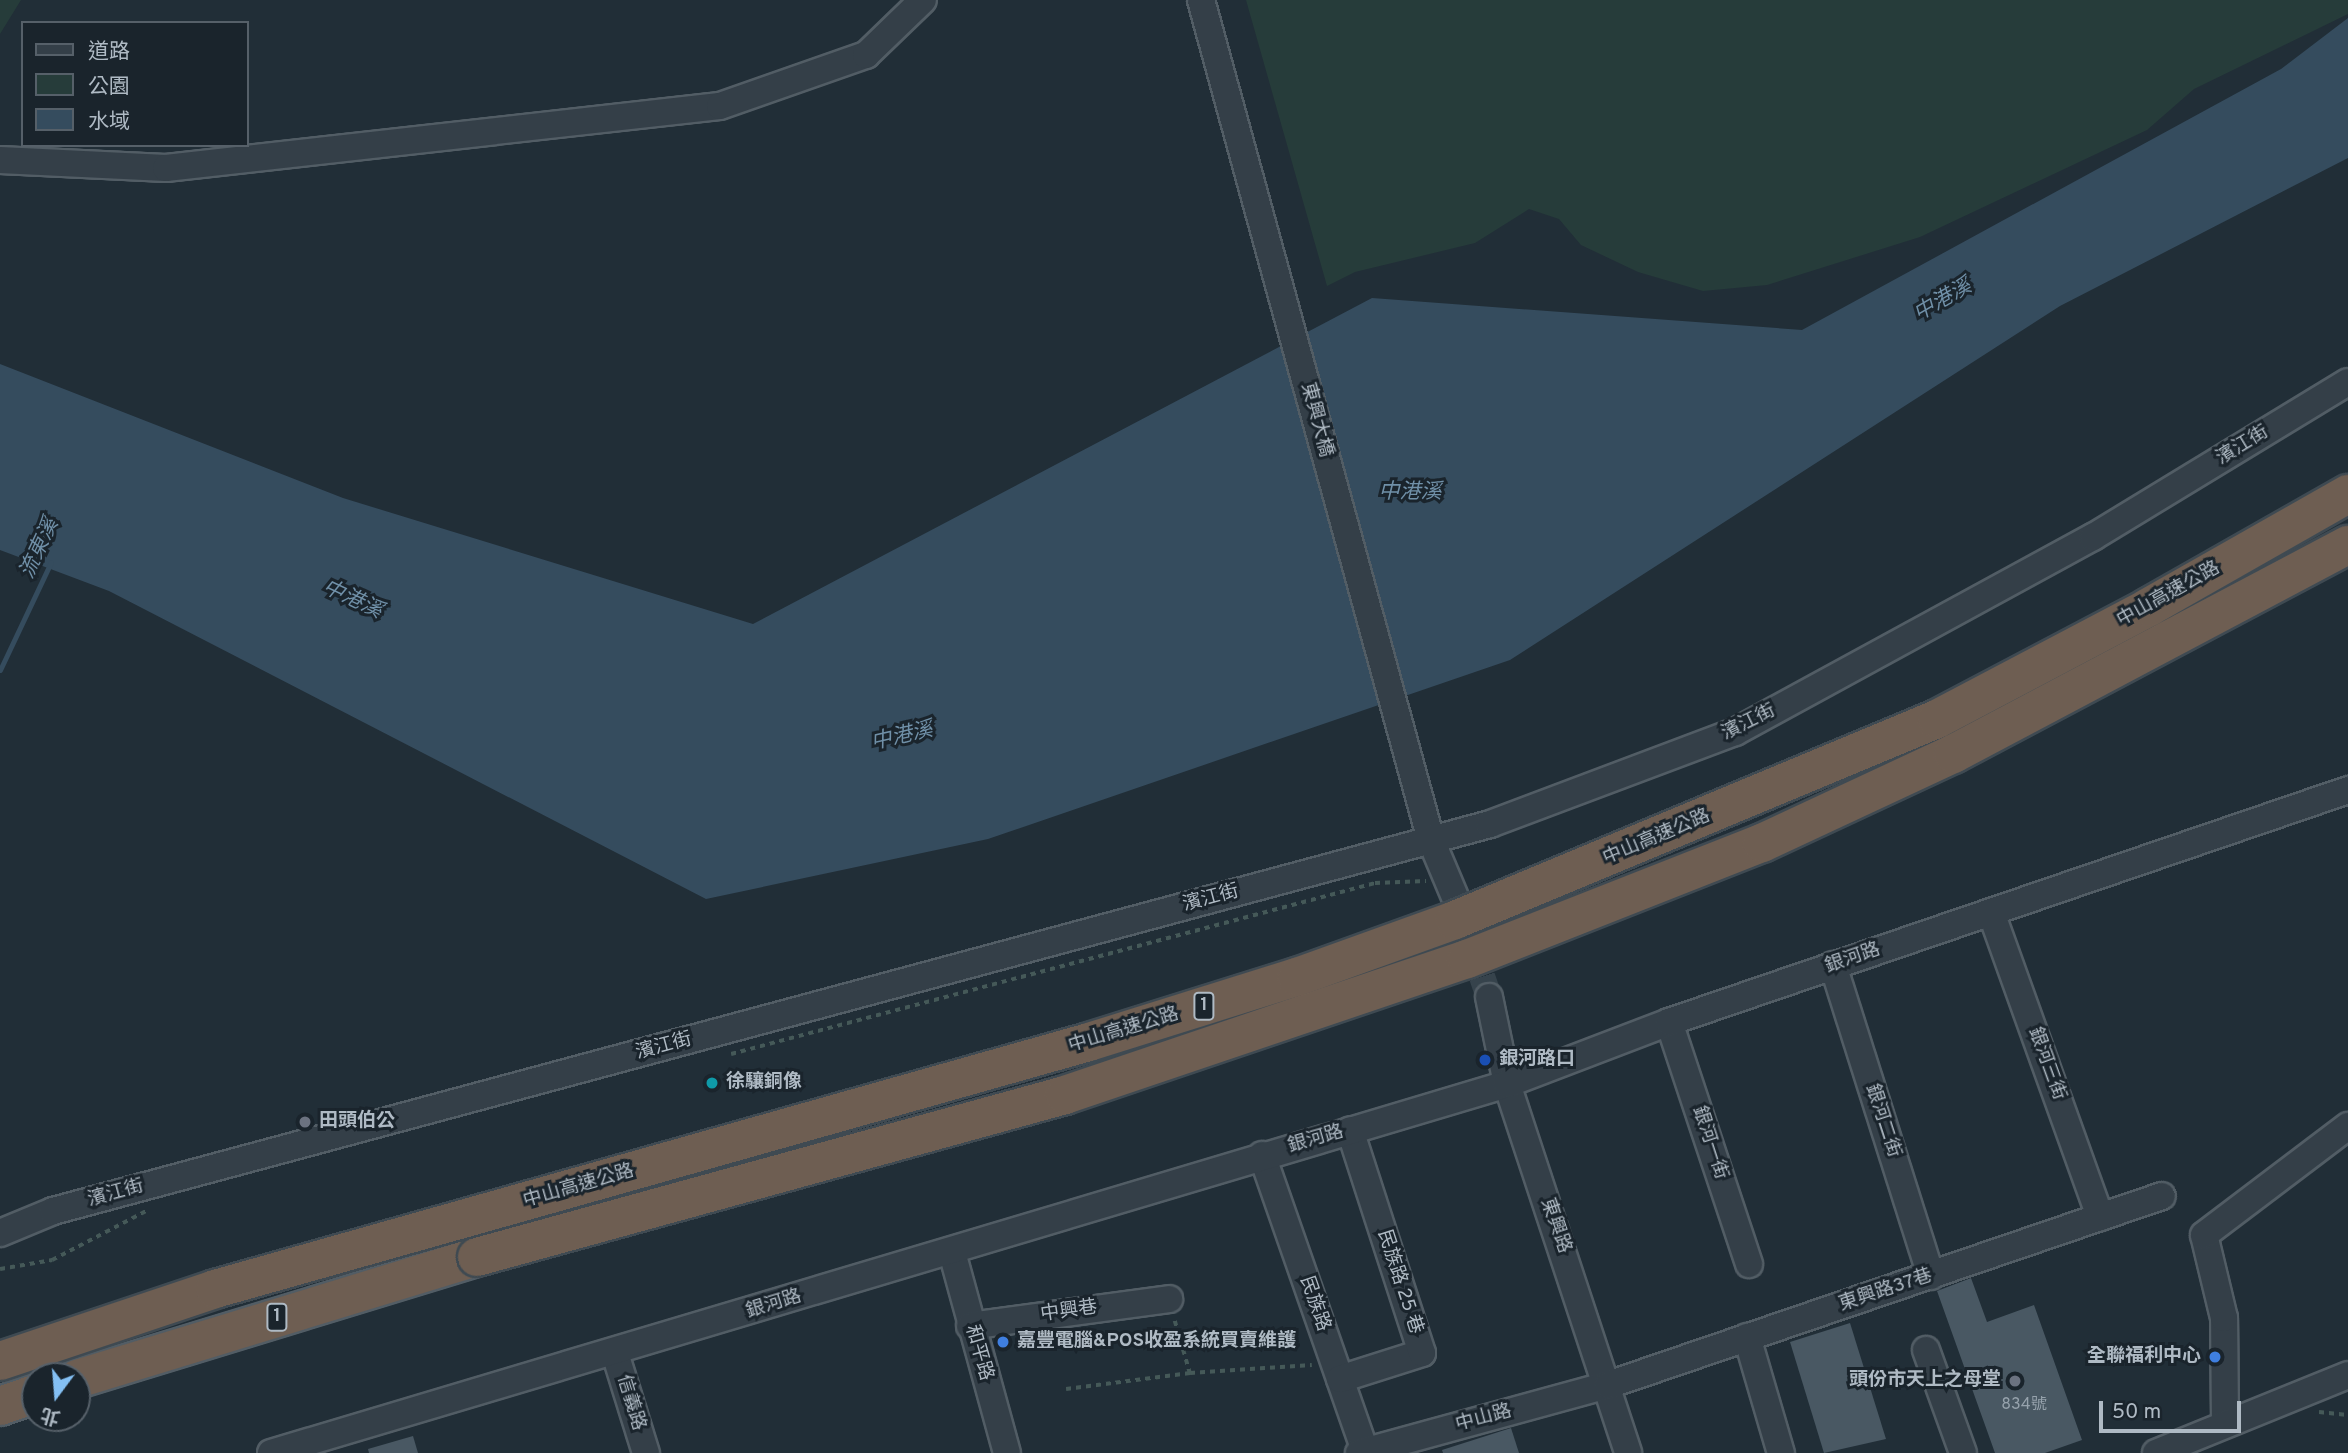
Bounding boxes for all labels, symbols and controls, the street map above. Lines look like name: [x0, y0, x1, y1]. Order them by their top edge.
legend: [21, 21, 248, 147]
text: 道路: [88, 39, 130, 66]
text: 公園: [88, 74, 130, 101]
text: 水域: [88, 109, 130, 136]
water label: 中港溪: [1909, 274, 1977, 328]
street label: 東興大橋: [1295, 380, 1337, 460]
street label: 濱江街: [2213, 422, 2273, 470]
water label: 中港溪: [1379, 480, 1441, 506]
water label: 流東溪: [15, 515, 65, 583]
street label: 中山高速公路: [2114, 557, 2224, 633]
water label: 中港溪: [318, 575, 386, 625]
street label: 濱江街: [1718, 700, 1780, 746]
water label: 中港溪: [868, 718, 936, 756]
street label: 中山高速公路: [1600, 805, 1714, 871]
street label: 濱江街: [1181, 881, 1241, 917]
street label: 銀河路: [1822, 939, 1884, 979]
road number: 1: [1192, 992, 1216, 1021]
street label: 中山高速公路: [1066, 1003, 1182, 1059]
street label: 銀河三街: [2022, 1024, 2070, 1104]
street label: 濱江街: [634, 1029, 694, 1065]
place label: 銀河路口: [1499, 1049, 1575, 1071]
marker: 銀河路口: [1477, 1052, 1493, 1068]
place label: 徐驤銅像: [726, 1072, 802, 1094]
marker: 徐驤銅像: [704, 1075, 720, 1091]
street label: 銀河二街: [1859, 1081, 1905, 1161]
street label: 銀河一街: [1686, 1103, 1732, 1183]
place label: 田頭伯公: [319, 1111, 395, 1133]
marker: 田頭伯公: [297, 1114, 313, 1130]
street label: 銀河路: [1285, 1121, 1347, 1159]
street label: 中山高速公路: [521, 1160, 637, 1214]
street label: 濱江街: [86, 1176, 146, 1212]
street label: 東興路: [1535, 1195, 1575, 1257]
street label: 民族路 25 巷: [1371, 1227, 1427, 1337]
street label: 東興路37巷: [1836, 1265, 1936, 1317]
street label: 民族路: [1294, 1273, 1334, 1335]
street label: 銀河路: [743, 1286, 805, 1324]
street label: 中興巷: [1039, 1297, 1099, 1327]
road number: 1: [265, 1302, 289, 1332]
street label: 和平路: [959, 1322, 997, 1384]
place label: 嘉豐電腦&POS收盈系統買賣維護: [1017, 1331, 1296, 1353]
marker: 嘉豐電腦&POS收盈系統買賣維護: [995, 1334, 1011, 1350]
place label: 全聯福利中心: [2087, 1346, 2201, 1368]
marker: 全聯福利中心: [2207, 1349, 2223, 1365]
north arrow: [21, 1362, 91, 1432]
place label: 頭份市天上之母堂: [1849, 1370, 2001, 1392]
street label: 信義路: [611, 1372, 649, 1434]
marker: 頭份市天上之母堂: [2007, 1373, 2023, 1389]
scale bar: [2103, 1386, 2245, 1430]
house number: 834號: [2001, 1395, 2047, 1415]
text: 50 m: [2112, 1399, 2161, 1426]
text: 北: [38, 1401, 63, 1429]
street label: 中山路: [1454, 1401, 1514, 1437]

